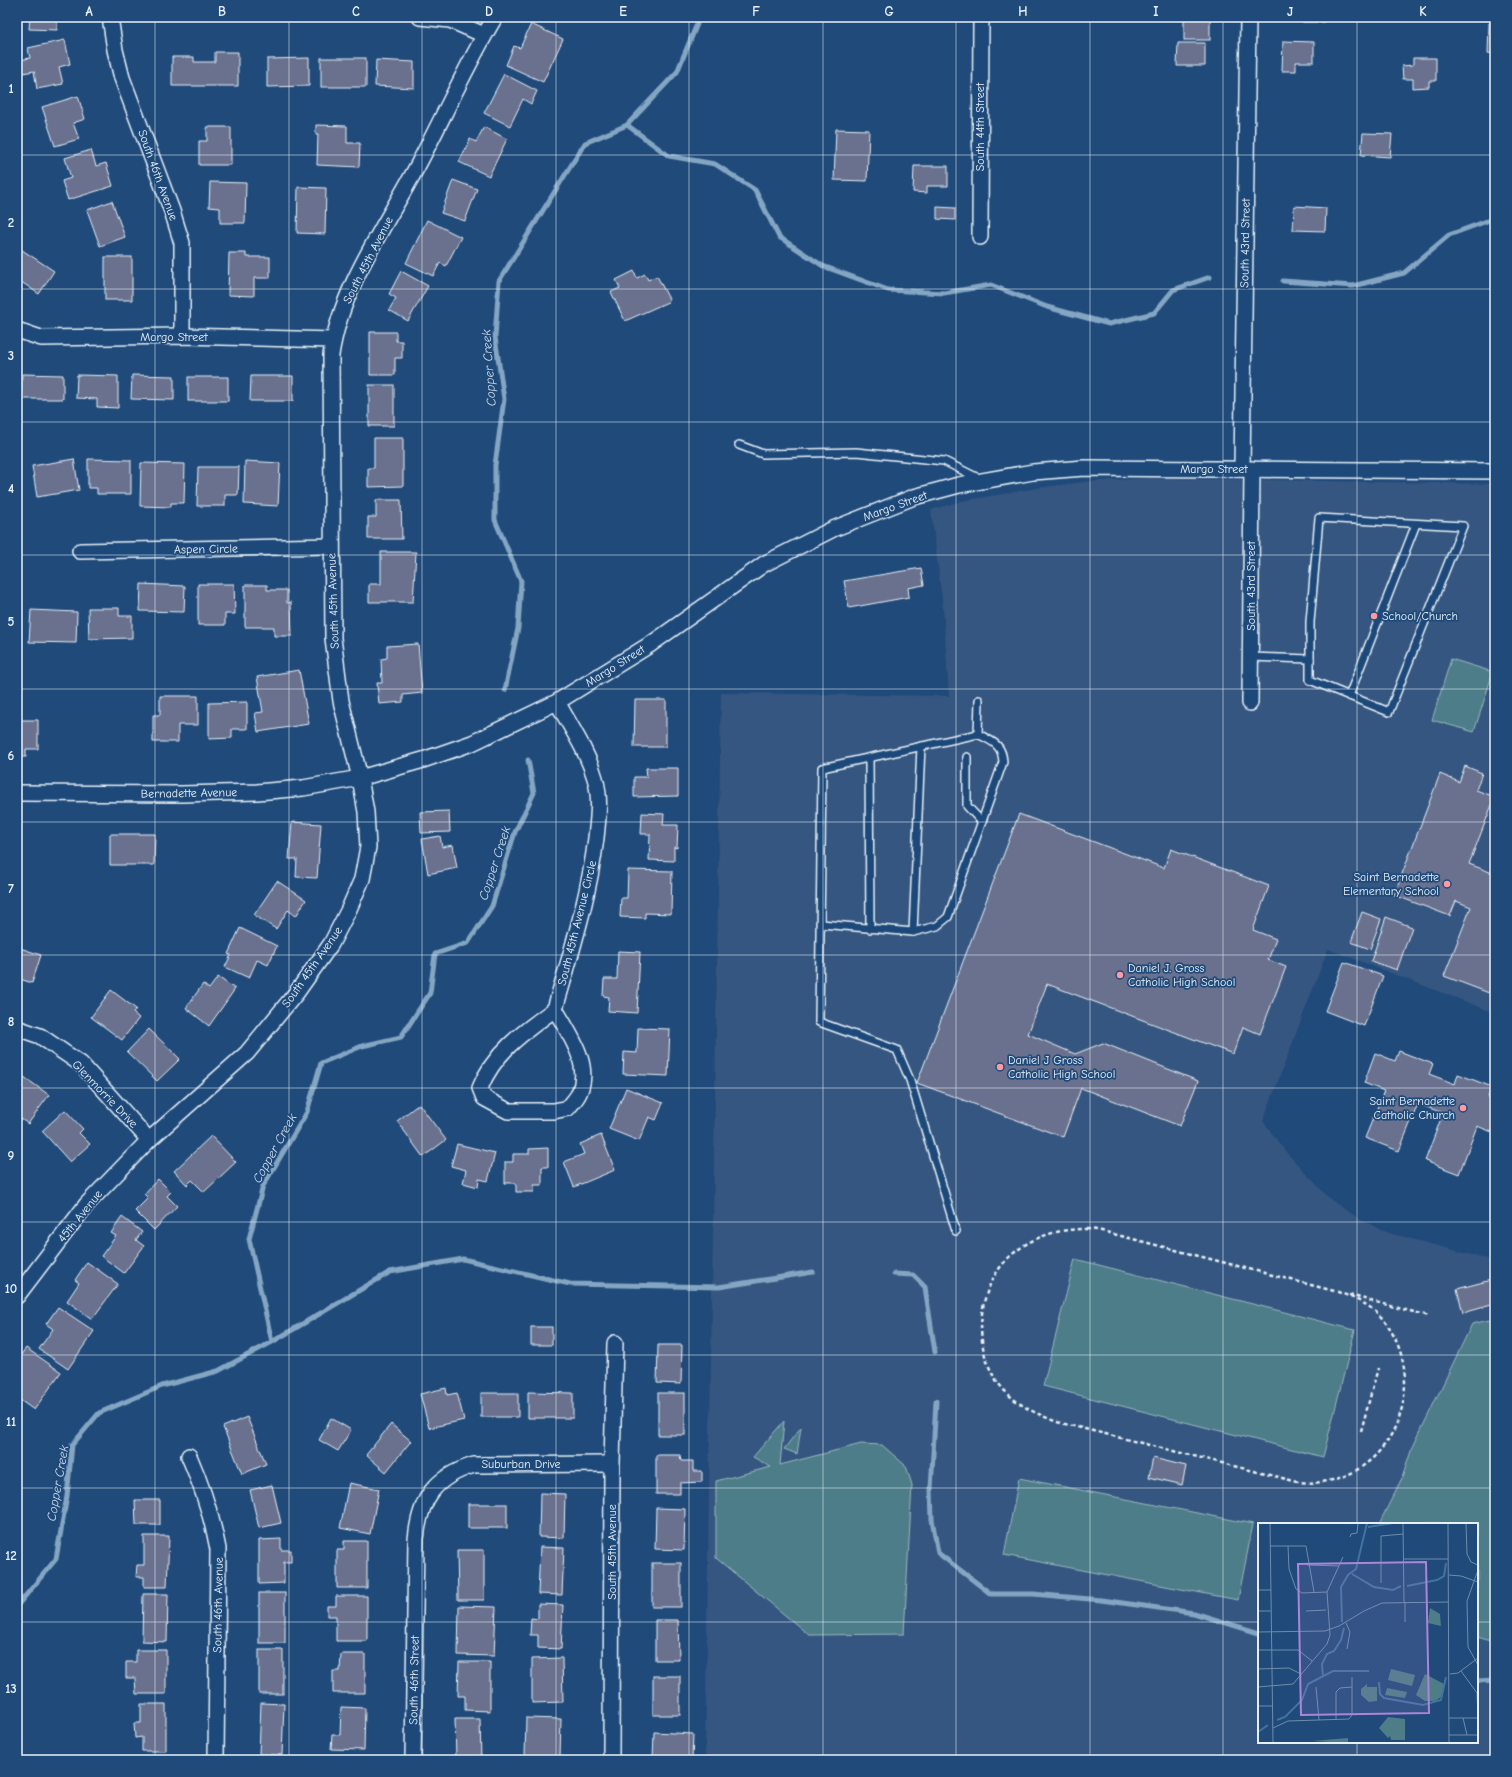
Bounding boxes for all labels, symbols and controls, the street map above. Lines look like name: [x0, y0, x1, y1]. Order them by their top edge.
text: A: [85, 4, 93, 19]
text: B: [218, 4, 226, 19]
text: C: [352, 4, 360, 19]
text: D: [485, 4, 493, 19]
text: E: [619, 4, 627, 19]
text: F: [752, 4, 760, 19]
text: G: [884, 4, 894, 19]
text: H: [1018, 4, 1028, 19]
text: I: [1153, 4, 1159, 19]
text: J: [1287, 4, 1293, 19]
text: K: [1419, 4, 1427, 19]
text: 1: [8, 81, 14, 96]
street label: South 44th Street: [973, 82, 987, 171]
street label: South 46th Avenue: [135, 128, 181, 222]
street label: South 43rd Street: [1237, 197, 1253, 288]
street label: South 45th Avenue: [340, 214, 396, 306]
text: 2: [8, 215, 14, 230]
water label: Copper Creek: [478, 328, 499, 407]
street label: Margo Street: [140, 330, 208, 344]
text: 3: [8, 348, 14, 363]
street label: Margo Street: [1180, 462, 1248, 476]
text: 4: [8, 481, 14, 496]
street label: Margo Street: [861, 488, 930, 524]
street label: Aspen Circle: [174, 541, 238, 557]
street label: South 43rd Street: [1244, 541, 1258, 631]
street label: South 45th Avenue: [324, 553, 342, 649]
place label: School/Church: [1382, 609, 1458, 623]
marker: School/Church: [1369, 611, 1379, 621]
text: 5: [8, 614, 15, 629]
street label: Margo Street: [583, 642, 648, 690]
text: 6: [8, 748, 15, 763]
street label: Bernadette Avenue: [141, 785, 237, 801]
water label: Copper Creek: [475, 824, 514, 902]
street label: South 45th Avenue Circle: [555, 859, 599, 987]
place label: Saint Bernadette Elementary School: [1343, 870, 1439, 898]
marker: Saint Bernadette Elementary School: [1442, 879, 1452, 889]
text: 7: [8, 881, 14, 896]
street label: South 45th Avenue: [279, 924, 345, 1010]
place label: Daniel J. Gross Catholic High School: [1128, 961, 1235, 989]
marker: Daniel J. Gross Catholic High School: [1115, 970, 1125, 980]
text: 8: [8, 1014, 14, 1029]
place label: Daniel J Gross Catholic High School: [1008, 1053, 1115, 1081]
street label: Glenmorrie Drive: [69, 1057, 141, 1131]
marker: Daniel J Gross Catholic High School: [995, 1062, 1005, 1072]
place label: Saint Bernadette Catholic Church: [1369, 1094, 1455, 1122]
marker: Saint Bernadette Catholic Church: [1458, 1103, 1468, 1113]
water label: Copper Creek: [249, 1110, 300, 1186]
text: 9: [8, 1148, 15, 1163]
street label: 45th Avenue: [55, 1187, 105, 1245]
text: 10: [5, 1281, 17, 1296]
text: 11: [6, 1414, 16, 1429]
water label: Copper Creek: [43, 1443, 72, 1522]
street label: Suburban Drive: [481, 1457, 561, 1471]
street label: South 45th Avenue: [605, 1504, 619, 1600]
inset map: [1258, 1523, 1478, 1743]
text: 12: [5, 1548, 17, 1563]
street label: South 46th Avenue: [210, 1557, 226, 1653]
street label: South 46th Street: [406, 1635, 422, 1725]
text: 13: [5, 1681, 17, 1696]

